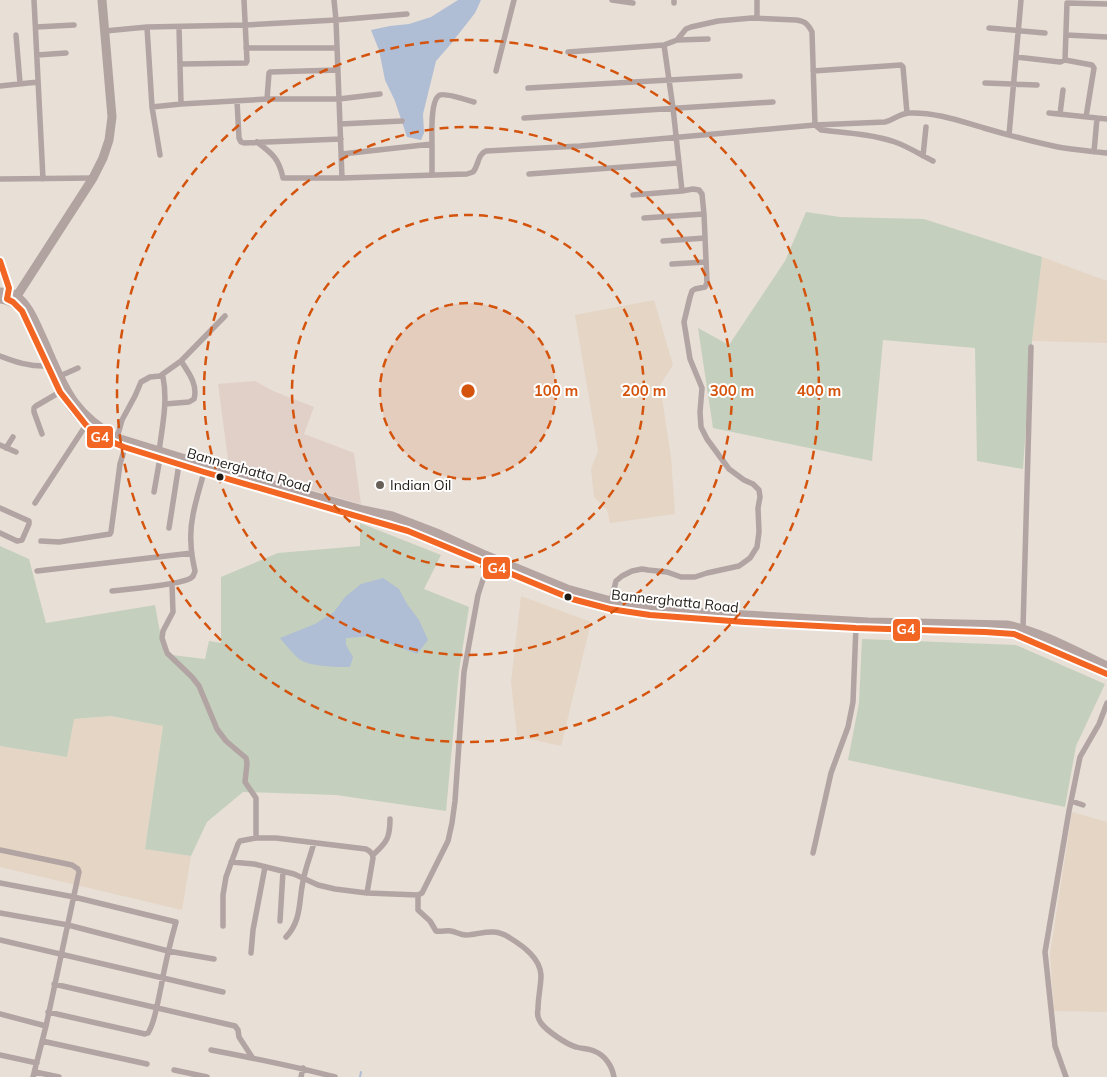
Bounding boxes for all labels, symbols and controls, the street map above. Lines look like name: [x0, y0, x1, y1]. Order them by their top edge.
text: 100 m: [534, 381, 578, 400]
text: 200 m: [622, 381, 666, 400]
text: 300 m: [710, 381, 754, 400]
text: 400 m: [797, 381, 841, 400]
centre of rings: [459, 382, 477, 400]
line badge: G4: [86, 425, 114, 449]
text: G4: [91, 428, 110, 446]
street label: Bannerghatta Road: [185, 444, 313, 496]
unlabelled marker: [215, 472, 225, 482]
place label: Indian Oil: [390, 476, 451, 494]
marker: Indian Oil: [374, 479, 386, 491]
line badge: G4: [482, 556, 511, 580]
text: G4: [488, 559, 507, 577]
street label: Bannerghatta Road: [610, 585, 740, 617]
unlabelled marker: [563, 592, 573, 602]
line badge: G4: [892, 618, 921, 642]
text: G4: [897, 620, 916, 638]

